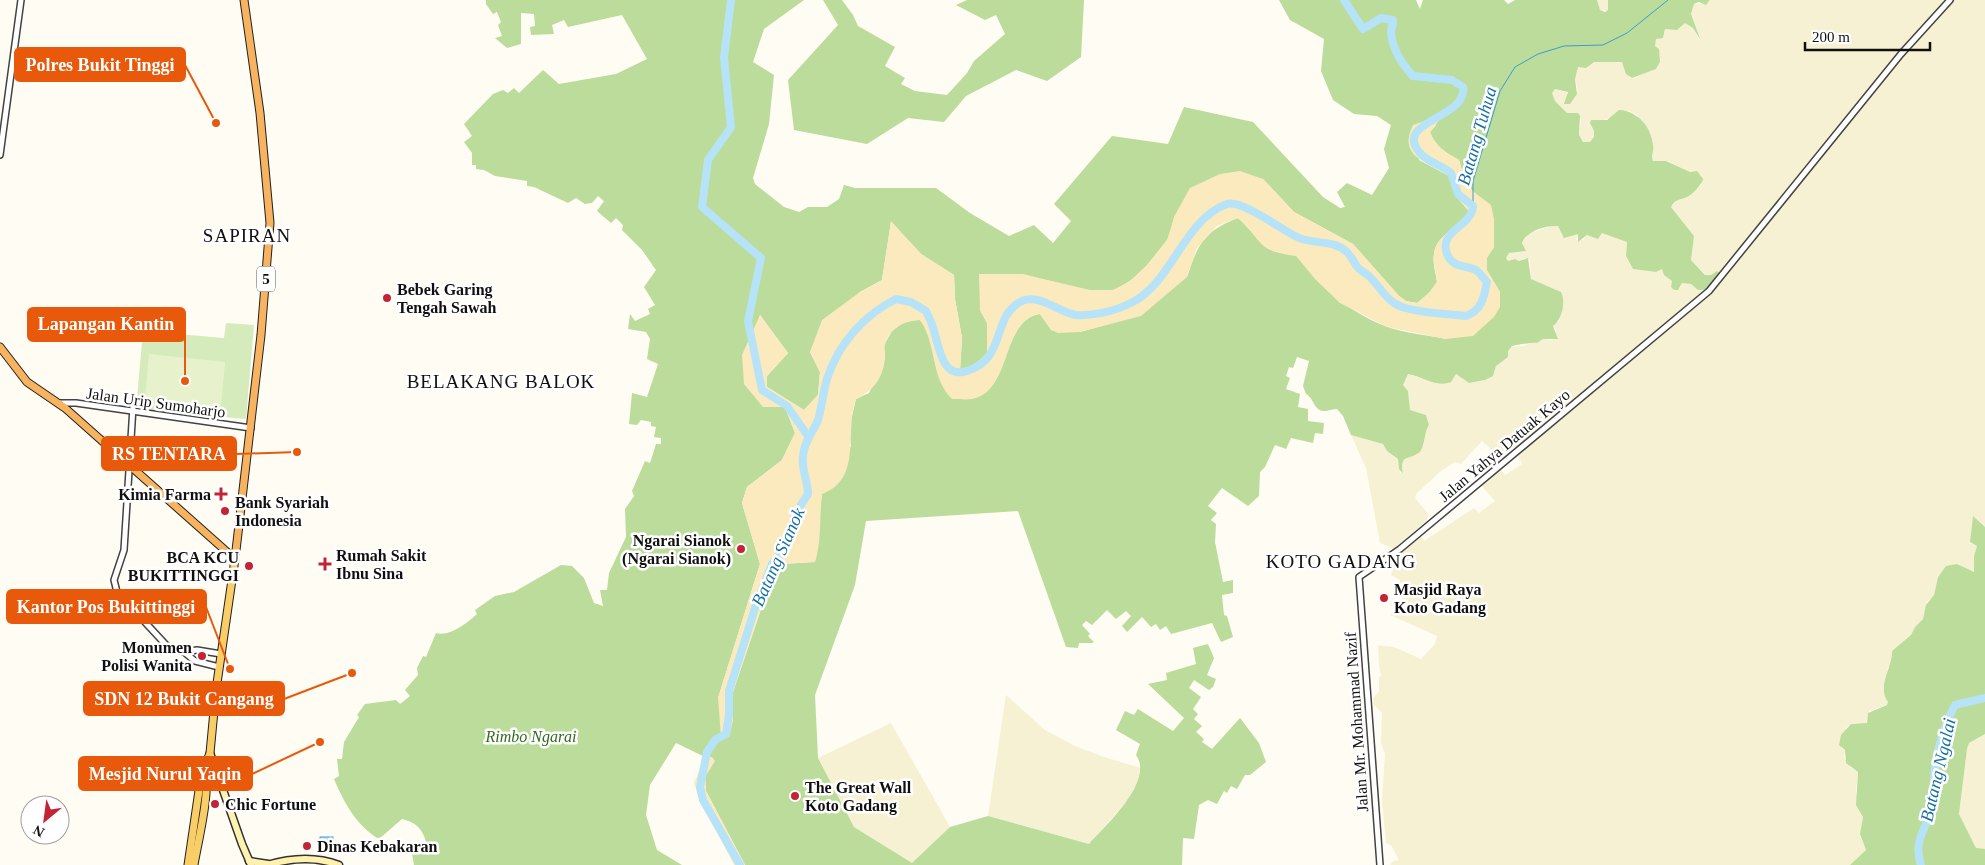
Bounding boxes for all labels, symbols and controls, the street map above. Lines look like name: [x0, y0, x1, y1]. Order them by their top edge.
scale bar: [1805, 20, 1930, 52]
text: 200 m: [1812, 29, 1850, 45]
callout: Polres Bukit Tinggi: [15, 48, 185, 81]
text: Polres Bukit Tinggi: [25, 55, 175, 75]
water label: Batang Tuhua: [1453, 84, 1501, 188]
district label: SAPIRAN: [203, 225, 291, 246]
road number: 5: [257, 266, 275, 292]
place label: Bebek Garing Tengah Sawah: [397, 281, 497, 317]
marker: Bebek Garing Tengah Sawah: [381, 292, 393, 304]
callout: Lapangan Kantin: [28, 308, 185, 341]
text: Lapangan Kantin: [38, 314, 174, 334]
district label: BELAKANG BALOK: [407, 371, 595, 392]
street label: Jalan Urip Sumoharjo: [85, 384, 227, 422]
street label: Jalan Yahya Datuak Kayo: [1436, 386, 1574, 506]
callout: RS TENTARA: [102, 437, 236, 470]
text: RS TENTARA: [112, 444, 226, 464]
place label: Kimia Farma: [118, 486, 211, 503]
marker: Kimia Farma: [215, 488, 227, 500]
place label: Bank Syariah Indonesia: [235, 494, 329, 529]
water label: Batang Sianok: [747, 504, 809, 609]
marker: Bank Syariah Indonesia: [219, 505, 231, 517]
place label: Ngarai Sianok (Ngarai Sianok): [622, 532, 731, 568]
marker: Ngarai Sianok (Ngarai Sianok): [735, 543, 747, 555]
place label: Rumah Sakit Ibnu Sina: [336, 547, 427, 582]
place label: BCA KCU BUKITTINGGI: [128, 549, 239, 584]
district label: KOTO GADANG: [1266, 551, 1416, 572]
marker: Rumah Sakit Ibnu Sina: [318, 557, 332, 571]
marker: BCA KCU BUKITTINGGI: [243, 560, 255, 572]
place label: Masjid Raya Koto Gadang: [1394, 581, 1486, 617]
callout: Kantor Pos Bukittinggi: [7, 590, 206, 623]
marker: Masjid Raya Koto Gadang: [1378, 592, 1390, 604]
text: Kantor Pos Bukittinggi: [17, 597, 195, 617]
street label: Jalan Mr. Mohammad Nazif: [1342, 631, 1371, 813]
place label: Monumen Polisi Wanita: [101, 639, 192, 674]
marker: Monumen Polisi Wanita: [196, 650, 208, 662]
callout: SDN 12 Bukit Cangang: [84, 682, 284, 715]
text: SDN 12 Bukit Cangang: [94, 689, 274, 709]
water label: Batang Ngalai: [1916, 716, 1960, 824]
park label: Rimbo Ngarai: [484, 728, 577, 746]
callout: Mesjid Nurul Yaqin: [79, 757, 252, 790]
text: Mesjid Nurul Yaqin: [89, 764, 241, 784]
place label: The Great Wall Koto Gadang: [805, 779, 912, 815]
marker: The Great Wall Koto Gadang: [789, 790, 801, 802]
north arrow: [20, 795, 70, 845]
place label: Chic Fortune: [225, 796, 316, 813]
marker: Chic Fortune: [209, 798, 221, 810]
text: N: [31, 822, 47, 840]
place label: Dinas Kebakaran: [317, 838, 438, 855]
marker: Dinas Kebakaran: [301, 840, 313, 852]

